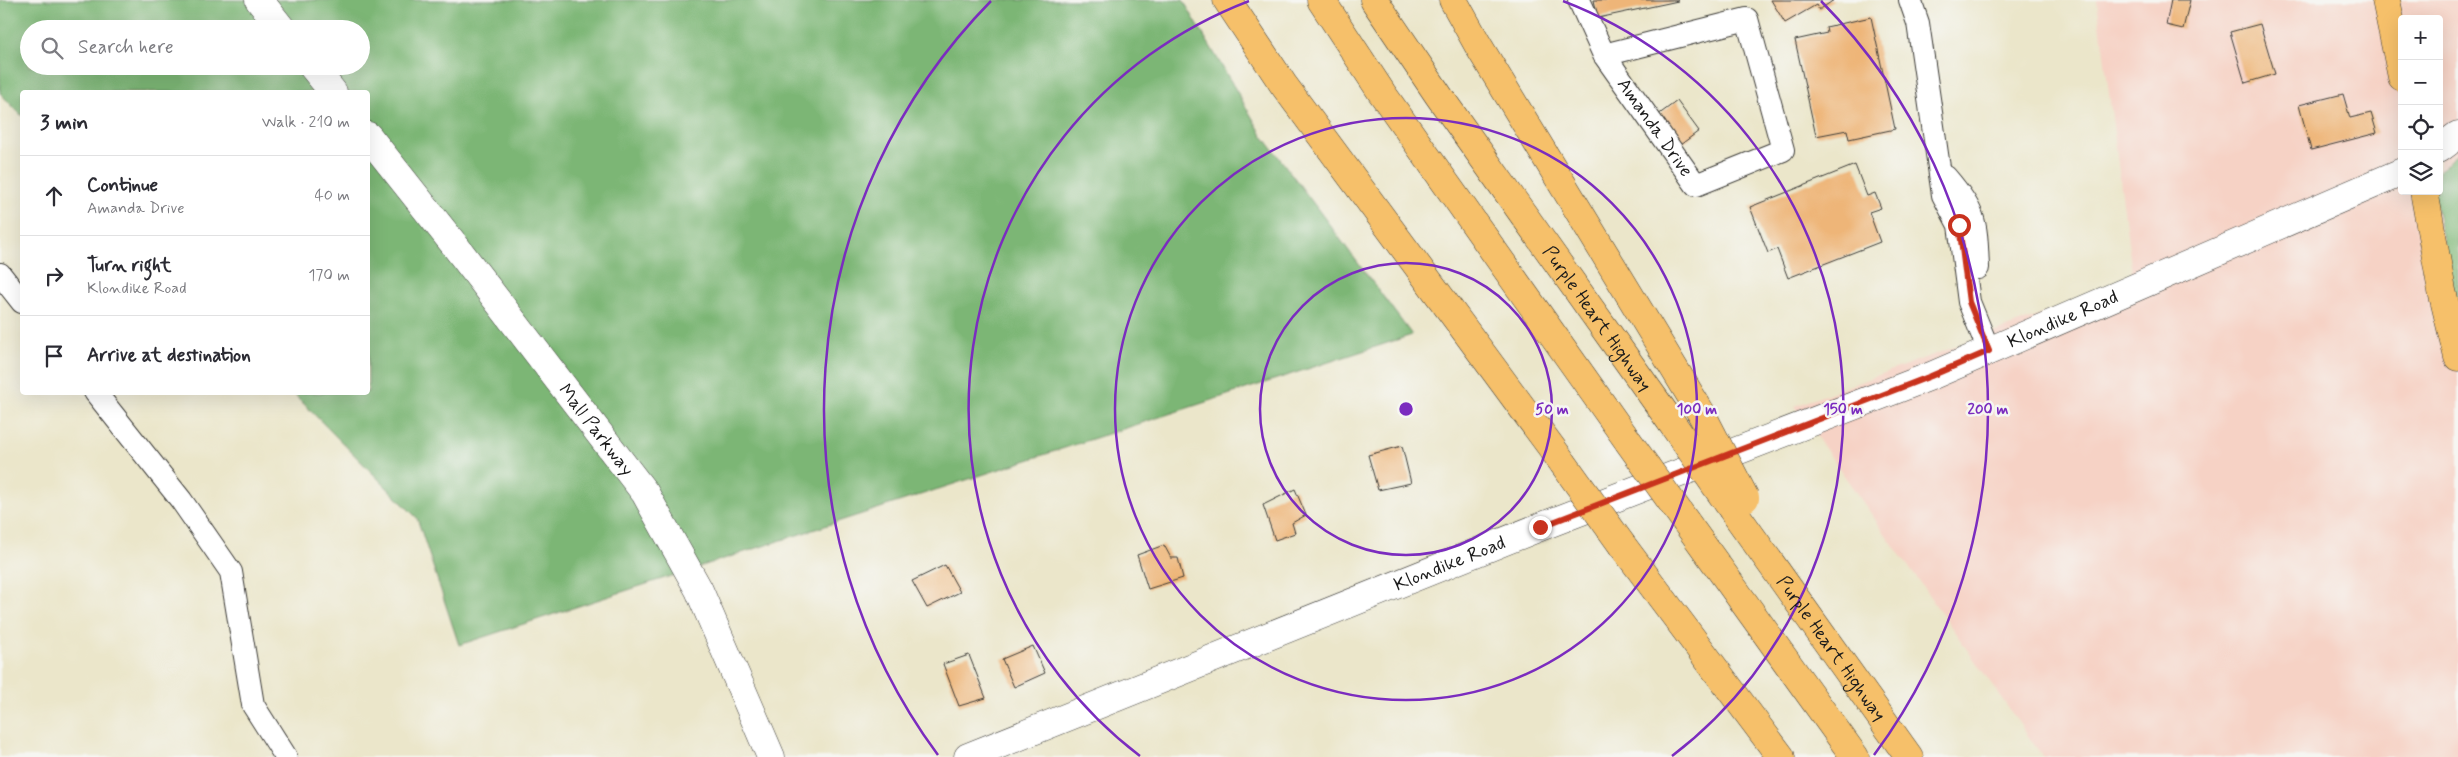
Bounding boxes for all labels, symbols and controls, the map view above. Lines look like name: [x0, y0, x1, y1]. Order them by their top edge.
map controls: [2398, 15, 2443, 195]
button: +: [2398, 15, 2443, 60]
search box: [20, 20, 370, 75]
icon: search: [38, 34, 66, 62]
text: Search here: [78, 35, 174, 60]
button: −: [2398, 60, 2443, 105]
street label: Amanda Drive: [1612, 73, 1699, 182]
button: locate: [2398, 105, 2443, 150]
text: 3 min: [40, 109, 88, 137]
text: Walk · 210 m: [262, 112, 350, 133]
button: layers: [2398, 150, 2443, 195]
text: Continue: [87, 173, 158, 198]
icon: ahead: [40, 182, 68, 210]
text: 40 m: [314, 185, 350, 206]
text: Amanda Drive: [87, 198, 184, 219]
route start: [1948, 214, 1971, 237]
street label: Purple Heart Highway: [1537, 241, 1658, 396]
text: Turn right: [87, 253, 171, 278]
icon: right: [40, 262, 68, 290]
text: 170 m: [308, 265, 350, 286]
text: Klondike Road: [87, 278, 187, 299]
street label: Klondike Road: [2003, 284, 2122, 354]
icon: arrive: [40, 342, 68, 370]
text: Arrive at destination: [87, 343, 251, 368]
street label: Mall Parkway: [553, 378, 640, 481]
centre of rings: [1397, 400, 1415, 418]
text: 50 m: [1535, 400, 1569, 420]
text: 100 m: [1677, 400, 1717, 420]
text: 150 m: [1823, 400, 1863, 420]
text: 200 m: [1968, 400, 2009, 420]
route end: [1529, 516, 1552, 539]
street label: Klondike Road: [1390, 530, 1509, 597]
street label: Purple Heart Highway: [1771, 570, 1892, 726]

